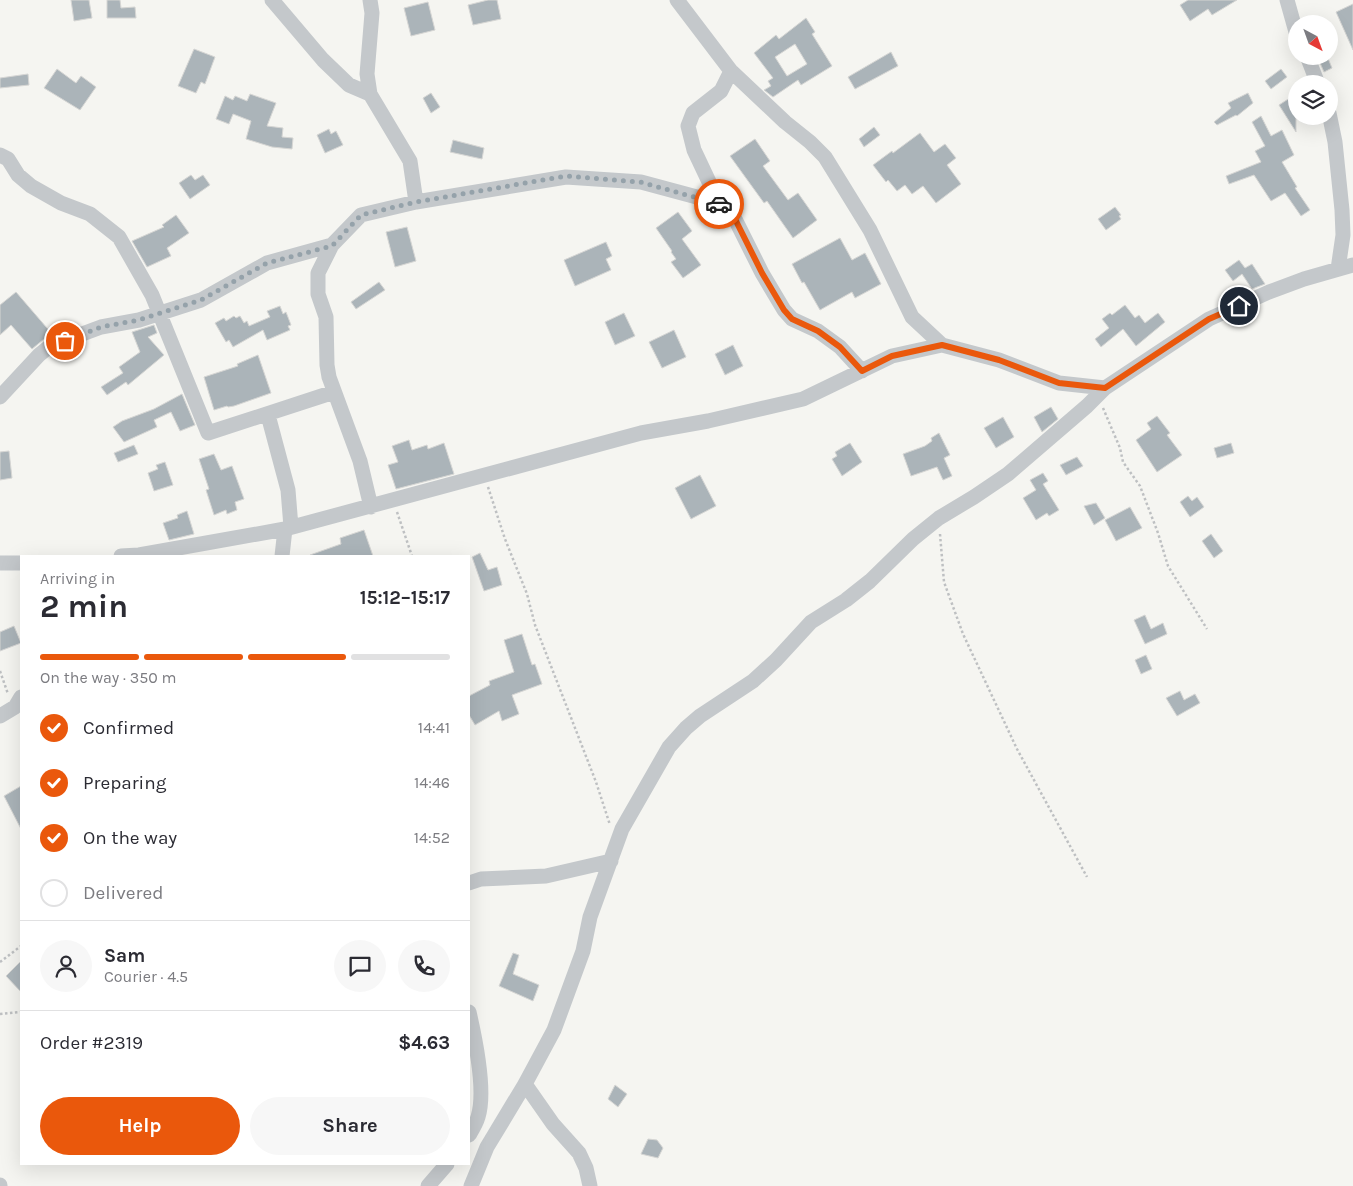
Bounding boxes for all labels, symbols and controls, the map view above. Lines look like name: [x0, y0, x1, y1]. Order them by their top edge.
north arrow: [1288, 15, 1338, 65]
map controls: [1288, 15, 1338, 125]
button: layers: [1288, 75, 1338, 125]
courier: [694, 179, 744, 229]
icon: car: [705, 190, 733, 218]
pin: [1218, 285, 1260, 327]
icon: home: [1225, 292, 1253, 320]
pin: [44, 320, 86, 362]
icon: bag: [51, 327, 79, 355]
text: Arriving in: [40, 569, 115, 588]
text: 15:12–15:17: [360, 587, 450, 609]
text: 2 min: [40, 588, 128, 625]
text: On the way · 350 m: [40, 668, 177, 687]
icon: check: [40, 714, 68, 742]
text: Confirmed: [83, 717, 174, 739]
text: 14:41: [418, 718, 450, 737]
icon: check: [40, 769, 68, 797]
text: Preparing: [83, 772, 166, 794]
text: 14:46: [414, 773, 450, 792]
icon: check: [40, 824, 68, 852]
text: On the way: [83, 827, 177, 849]
text: 14:52: [414, 828, 450, 847]
text: Delivered: [83, 882, 163, 904]
button: person: [40, 940, 92, 992]
button: chat: [334, 940, 386, 992]
button: phone: [398, 940, 450, 992]
text: Sam: [104, 945, 145, 967]
text: Courier · 4.5: [104, 967, 188, 986]
text: Order #2319: [40, 1032, 143, 1054]
text: $4.63: [398, 1032, 450, 1054]
button: Help: [40, 1097, 240, 1155]
button: Share: [250, 1097, 450, 1155]

